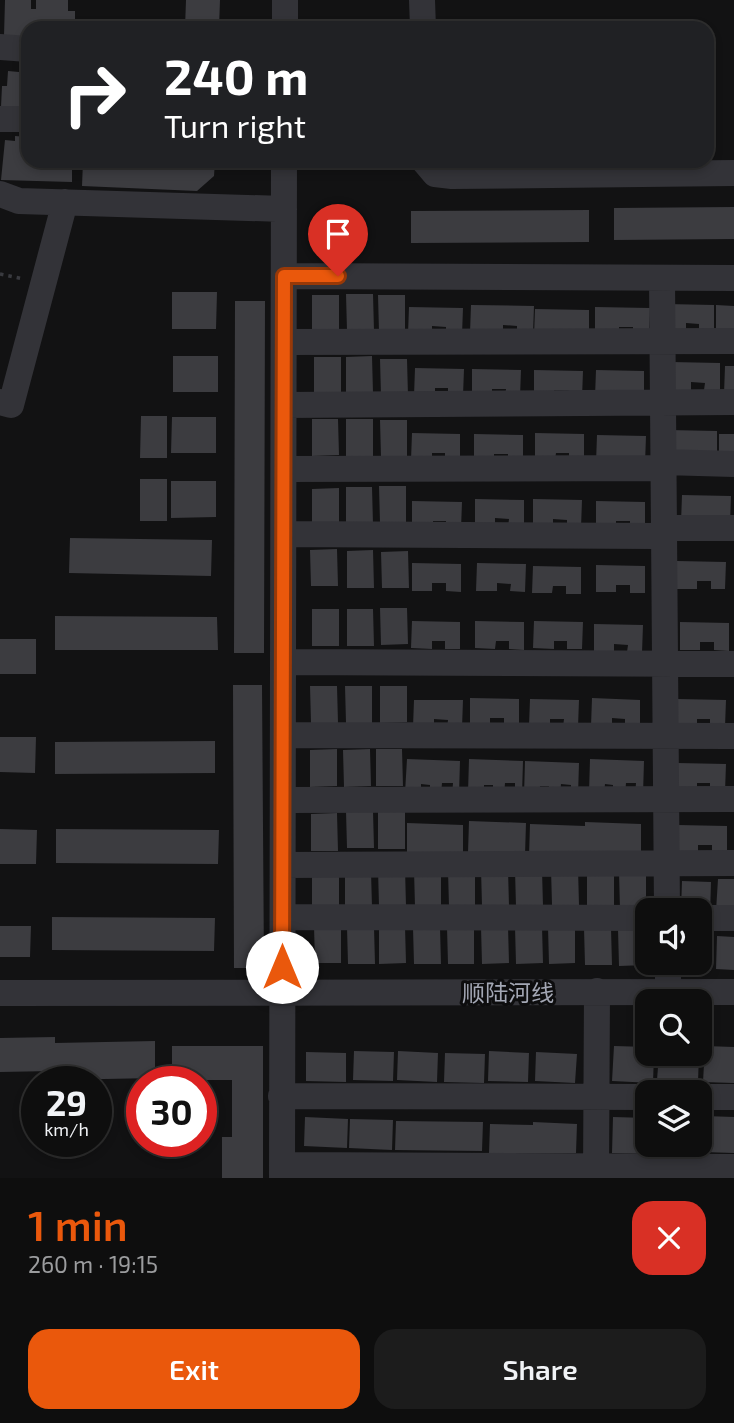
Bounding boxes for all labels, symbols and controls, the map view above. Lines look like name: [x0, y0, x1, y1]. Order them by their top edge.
text: 240 m: [164, 46, 308, 105]
icon: right: [49, 49, 140, 140]
text: Turn right: [164, 106, 306, 144]
pin: [308, 204, 368, 276]
icon: arrive: [319, 215, 357, 253]
map controls: [635, 898, 712, 1157]
button: sound: [635, 898, 712, 975]
position arrow: [245, 930, 319, 1004]
street label: 顺陆河线: [462, 978, 554, 1006]
button: search: [635, 989, 712, 1066]
speed limit sign: 30: [126, 1066, 217, 1157]
button: layers: [635, 1080, 712, 1157]
text: 29: [46, 1081, 87, 1123]
text: km/h: [44, 1118, 89, 1140]
text: 1 min: [28, 1199, 128, 1249]
button: close: [632, 1201, 706, 1275]
text: 260 m · 19:15: [28, 1250, 158, 1278]
button: Exit: [28, 1329, 360, 1409]
button: Share: [374, 1329, 706, 1409]

